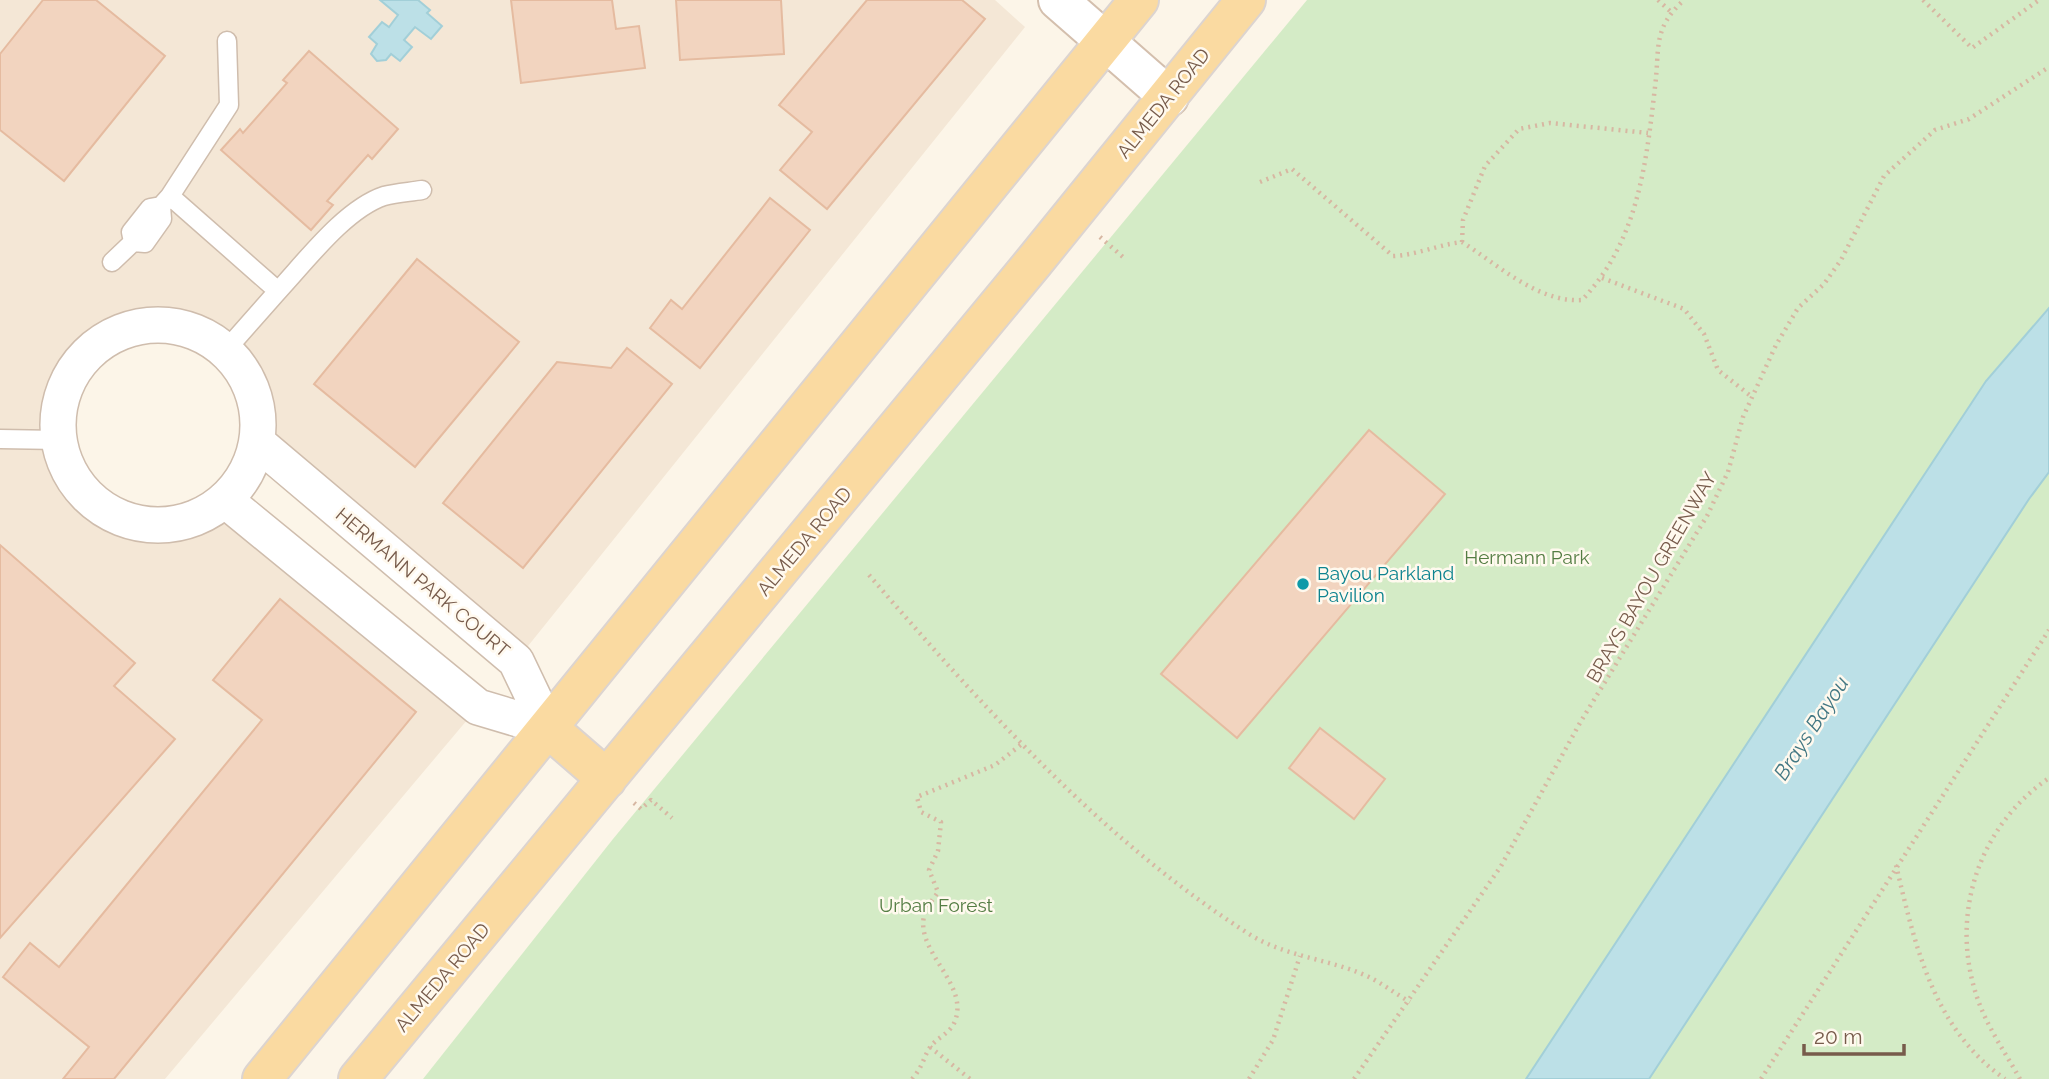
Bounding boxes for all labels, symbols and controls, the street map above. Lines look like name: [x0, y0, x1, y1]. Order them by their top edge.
street label: ALMEDA ROAD: [1112, 44, 1214, 162]
street label: BRAYS BAYOU GREENWAY: [1582, 467, 1721, 686]
street label: ALMEDA ROAD: [752, 482, 856, 600]
street label: HERMANN PARK COURT: [332, 503, 515, 661]
park label: Hermann Park: [1464, 546, 1590, 568]
place label: Bayou Parkland Pavilion: [1317, 562, 1454, 606]
marker: Bayou Parkland Pavilion: [1295, 576, 1311, 592]
water label: Brays Bayou: [1768, 672, 1854, 784]
park label: Urban Forest: [879, 894, 994, 916]
street label: ALMEDA ROAD: [390, 918, 494, 1036]
scale bar: [1804, 1012, 1904, 1056]
text: 20 m: [1814, 1024, 1862, 1049]

